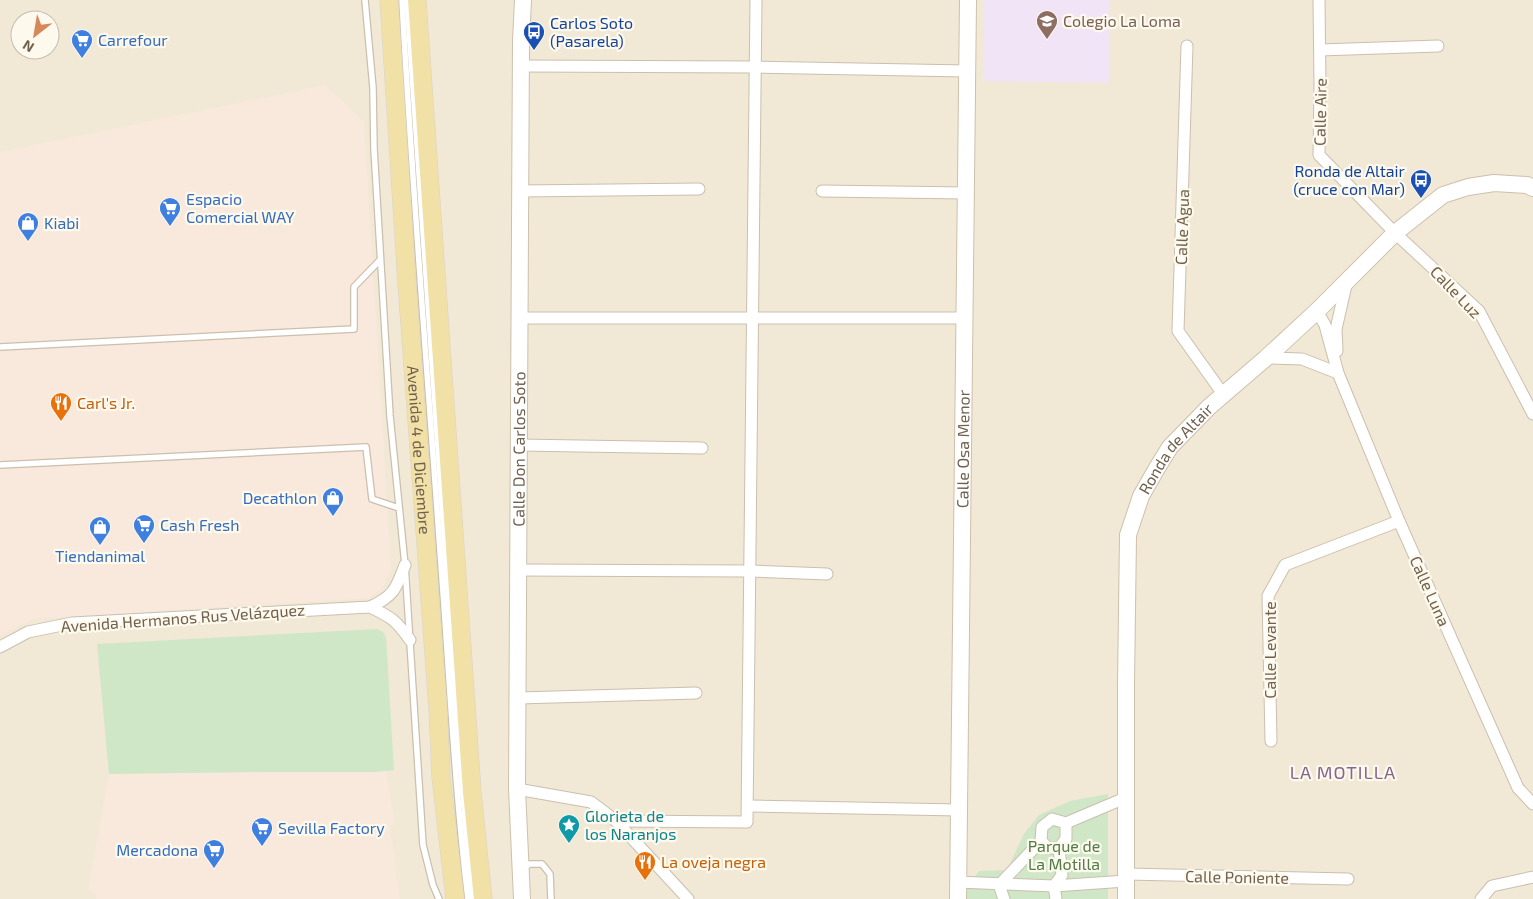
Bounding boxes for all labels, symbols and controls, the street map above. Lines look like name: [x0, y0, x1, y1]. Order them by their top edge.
school or university icon: Colegio La Loma: [1035, 9, 1059, 40]
north arrow: [10, 10, 60, 60]
place label: Colegio La Loma: [1063, 11, 1181, 30]
place label: Carlos Soto (Pasarela): [550, 13, 633, 50]
bus stop icon: Carlos Soto (Pasarela): [522, 20, 546, 51]
supermarket icon: Carrefour: [70, 28, 94, 59]
place label: Carrefour: [98, 30, 168, 49]
text: N: [19, 37, 37, 56]
street label: Calle Aire: [1309, 78, 1330, 146]
place label: Ronda de Altair (cruce con Mar): [1293, 161, 1406, 198]
bus stop icon: Ronda de Altair (cruce con Mar): [1409, 168, 1433, 199]
place label: Espacio Comercial WAY: [186, 189, 294, 226]
street label: Calle Agua: [1171, 189, 1192, 265]
supermarket icon: Espacio Comercial WAY: [158, 196, 182, 227]
shop icon: Kiabi: [16, 211, 40, 242]
place label: Kiabi: [44, 213, 79, 232]
street label: Calle Luz: [1427, 262, 1486, 322]
street label: Avenida 4 de Diciembre: [404, 365, 435, 535]
street label: Calle Don Carlos Soto: [508, 371, 528, 527]
street label: Calle Osa Menor: [952, 389, 973, 508]
restaurant icon: Carl's Jr.: [49, 391, 73, 422]
place label: Carl's Jr.: [77, 393, 135, 412]
street label: Ronda de Altair: [1134, 399, 1217, 497]
shop icon: Decathlon: [321, 486, 345, 517]
place label: Decathlon: [243, 488, 317, 507]
supermarket icon: Cash Fresh: [132, 513, 156, 544]
shop icon: Tiendanimal: [88, 515, 112, 546]
place label: Cash Fresh: [160, 515, 239, 534]
place label: Tiendanimal: [55, 546, 145, 565]
street label: Calle Luna: [1407, 553, 1454, 629]
street label: Avenida Hermanos Rus Velázquez: [60, 599, 306, 636]
street label: Calle Levante: [1260, 601, 1279, 699]
district label: LA MOTILLA: [1290, 761, 1396, 783]
place label: Glorieta de los Naranjos: [585, 806, 676, 844]
place icon: Glorieta de los Naranjos: [557, 813, 581, 844]
supermarket icon: Sevilla Factory: [250, 816, 274, 847]
place label: Sevilla Factory: [278, 818, 385, 837]
park label: Parque de La Motilla: [1028, 836, 1100, 873]
supermarket icon: Mercadona: [202, 838, 226, 869]
place label: Mercadona: [116, 840, 198, 859]
restaurant icon: La oveja negra: [633, 850, 657, 881]
place label: La oveja negra: [661, 852, 766, 872]
street label: Calle Poniente: [1185, 866, 1289, 887]

